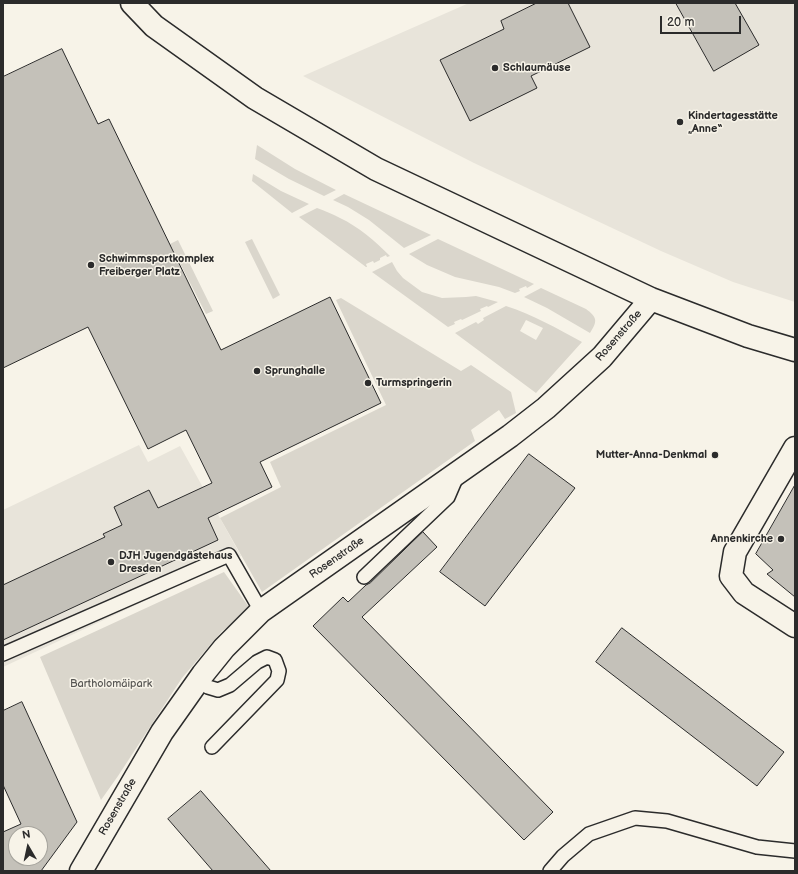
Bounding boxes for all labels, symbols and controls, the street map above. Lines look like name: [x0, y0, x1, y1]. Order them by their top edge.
scale bar: [662, 8, 743, 34]
text: 20 m: [667, 15, 694, 30]
place label: Schlaumäuse: [503, 61, 571, 75]
marker: Schlaumäuse: [490, 63, 500, 73]
place label: Kindertagesstätte „Anne“: [688, 109, 778, 135]
marker: Kindertagesstätte „Anne“: [675, 117, 685, 127]
place label: Schwimmsportkomplex Freiberger Platz: [99, 252, 214, 278]
marker: Schwimmsportkomplex Freiberger Platz: [86, 260, 96, 270]
street label: Rosenstraße: [593, 308, 645, 364]
place label: Sprunghalle: [265, 364, 325, 378]
marker: Sprunghalle: [252, 366, 262, 376]
place label: Turmspringerin: [376, 376, 452, 390]
marker: Turmspringerin: [363, 378, 373, 388]
place label: Mutter-Anna-Denkmal: [596, 448, 707, 462]
marker: Mutter-Anna-Denkmal: [710, 450, 720, 460]
place label: Annenkirche: [711, 532, 773, 546]
street label: Rosenstraße: [307, 534, 367, 582]
marker: Annenkirche: [776, 534, 786, 544]
place label: DJH Jugendgästehaus Dresden: [119, 549, 232, 575]
marker: DJH Jugendgästehaus Dresden: [106, 557, 116, 567]
park label: Bartholomäipark: [70, 677, 152, 691]
street label: Rosenstraße: [96, 776, 140, 838]
north arrow: [8, 826, 48, 866]
text: N: [21, 828, 31, 842]

